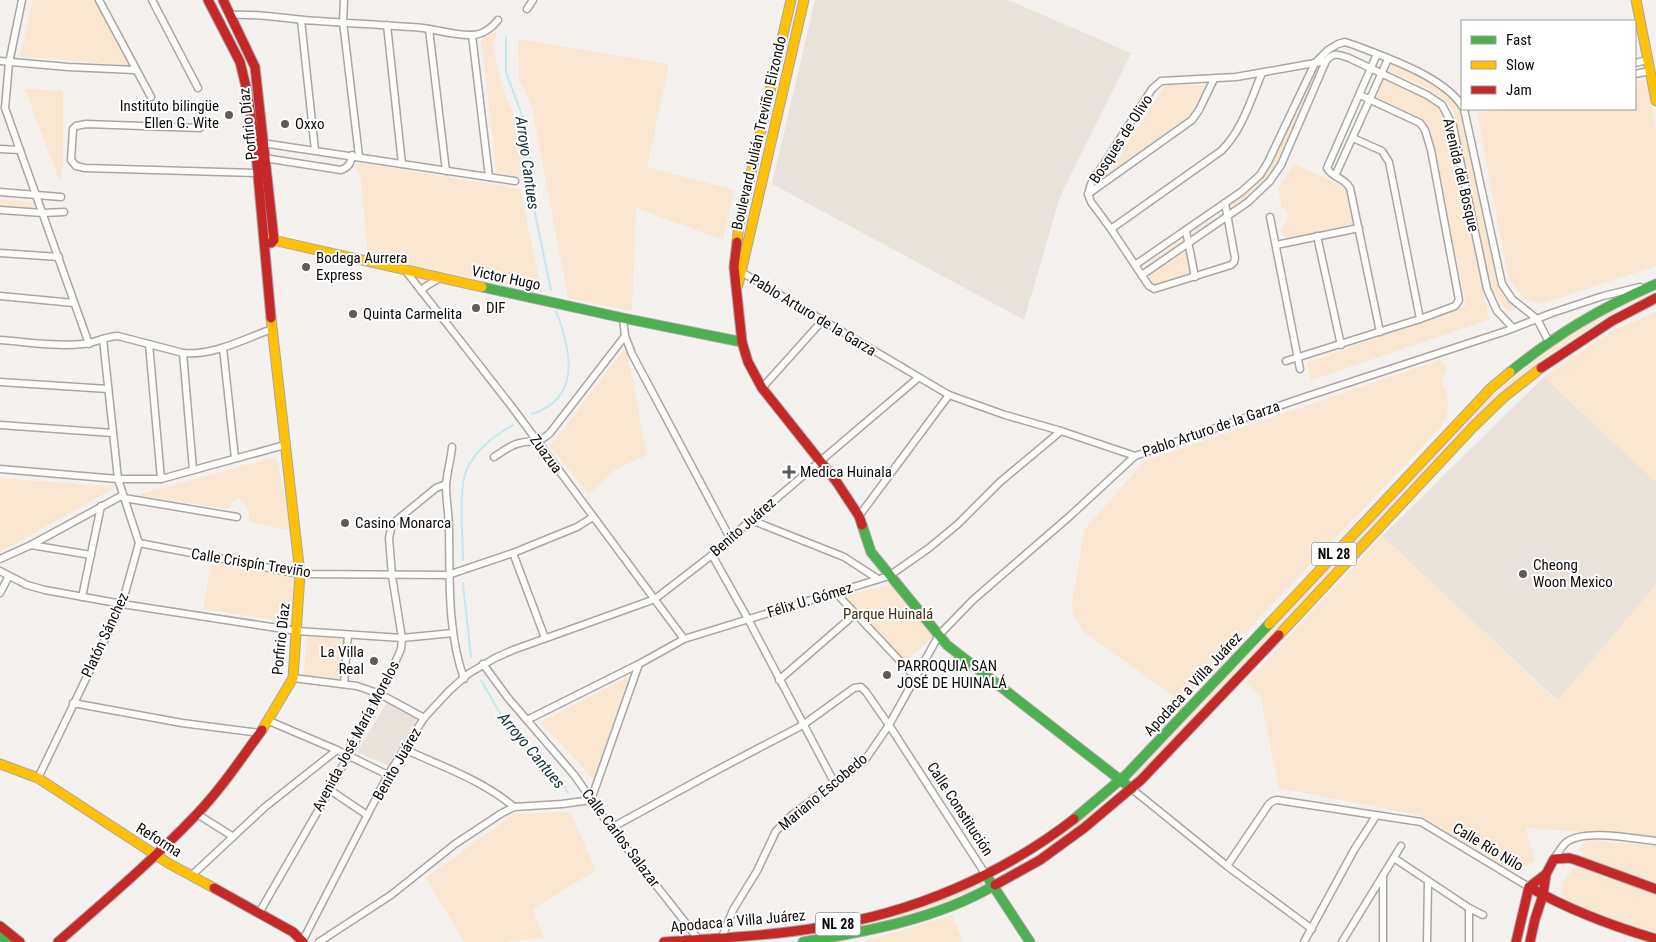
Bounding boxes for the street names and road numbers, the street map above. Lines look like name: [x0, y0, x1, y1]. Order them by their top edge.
street label: Boulevard Julián Treviño Elizondo: [728, 34, 790, 232]
street label: Porfirio Díaz: [235, 87, 261, 161]
street label: Bosques de Olivo: [1086, 91, 1156, 187]
street label: Avenida del Bosque: [1439, 116, 1483, 234]
street label: Victor Hugo: [470, 262, 542, 294]
street label: Pablo Arturo de la Garza: [747, 270, 879, 360]
street label: Pablo Arturo de la Garza: [1140, 397, 1282, 461]
street label: Zuazua: [526, 431, 566, 477]
street label: Benito Juárez: [707, 494, 779, 560]
road number: NL 28: [1312, 542, 1356, 566]
street label: Calle Crispín Treviño: [190, 545, 312, 581]
street label: Félix U. Gómez: [765, 579, 855, 621]
street label: Platón Sánchez: [78, 590, 132, 680]
street label: Porfirio Díaz: [268, 602, 294, 676]
street label: Apodaca a Villa Juárez: [1140, 628, 1246, 740]
street label: Avenida José María Morelos: [309, 658, 403, 814]
street label: Benito Juárez: [369, 724, 425, 804]
street label: Mariano Escobedo: [775, 750, 871, 834]
street label: Calle Constitución: [923, 759, 997, 859]
street label: Calle Carlos Salazar: [578, 785, 664, 891]
street label: Reforma: [133, 819, 185, 861]
street label: Calle Río Nilo: [1449, 819, 1527, 875]
street label: Apodaca a Villa Juárez: [670, 906, 806, 936]
road number: NL 28: [816, 912, 860, 936]

